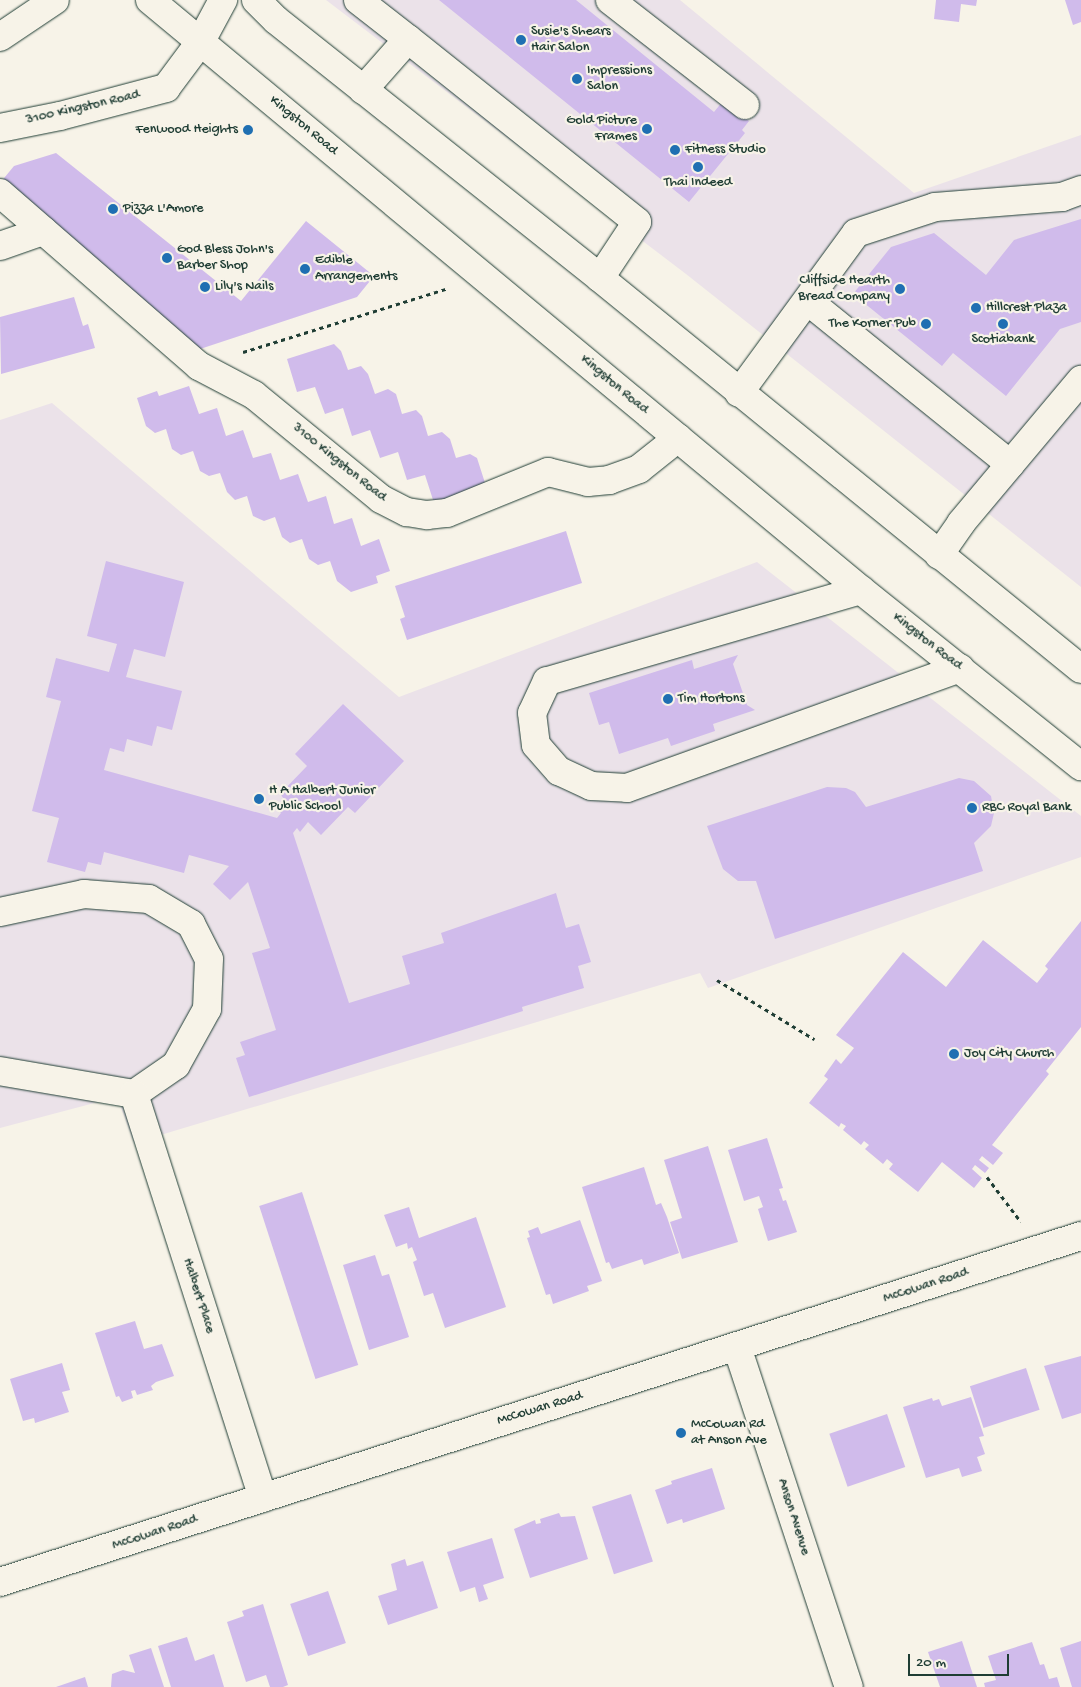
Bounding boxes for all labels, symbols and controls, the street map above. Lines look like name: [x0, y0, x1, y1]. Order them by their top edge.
place label: Susie's Shears Hair Salon: [531, 24, 611, 56]
marker: Susie's Shears Hair Salon: [515, 34, 527, 46]
place label: Impressions Salon: [587, 63, 652, 95]
marker: Impressions Salon: [571, 73, 583, 85]
street label: 3100 Kingston Road: [25, 87, 141, 129]
street label: Kingston Road: [265, 93, 341, 159]
place label: Gold Picture Frames: [566, 113, 637, 146]
place label: Fenwood Heights: [135, 122, 238, 138]
marker: Gold Picture Frames: [641, 123, 653, 135]
marker: Fenwood Heights: [242, 124, 254, 136]
place label: Fitness Studio: [685, 142, 766, 158]
marker: Fitness Studio: [669, 144, 681, 156]
marker: Thai Indeed: [692, 161, 704, 173]
place label: Thai Indeed: [664, 175, 732, 191]
place label: Pizza L'Amore: [123, 201, 204, 217]
marker: Pizza L'Amore: [107, 203, 119, 215]
place label: God Bless John's Barber Shop: [177, 242, 273, 274]
marker: God Bless John's Barber Shop: [161, 252, 173, 264]
place label: Edible Arrangements: [315, 253, 397, 286]
marker: Edible Arrangements: [299, 263, 311, 275]
place label: Cliffside Hearth Bread Company: [798, 273, 890, 306]
place label: Lily's Nails: [215, 279, 273, 295]
marker: Lily's Nails: [199, 281, 211, 293]
marker: Cliffside Hearth Bread Company: [894, 283, 906, 295]
place label: Hillcrest Plaza: [986, 300, 1067, 316]
marker: Hillcrest Plaza: [970, 302, 982, 314]
place label: The Korner Pub: [829, 316, 916, 332]
marker: The Korner Pub: [920, 318, 932, 330]
marker: Scotiabank: [997, 318, 1009, 330]
place label: Scotiabank: [971, 332, 1035, 348]
street label: Kingston Road: [576, 352, 652, 418]
street label: 3100 Kingston Road: [289, 420, 389, 506]
street label: Kingston Road: [889, 610, 965, 674]
place label: Tim Hortons: [678, 691, 745, 707]
marker: Tim Hortons: [662, 693, 674, 705]
place label: H A Halbert Junior Public School: [269, 783, 375, 816]
marker: H A Halbert Junior Public School: [253, 793, 265, 805]
place label: RBC Royal Bank: [982, 800, 1071, 816]
marker: RBC Royal Bank: [966, 802, 978, 814]
place label: Joy City Church: [964, 1046, 1054, 1062]
marker: Joy City Church: [948, 1048, 960, 1060]
street label: Halbert Place: [178, 1256, 218, 1336]
street label: McCowan Road: [881, 1264, 971, 1308]
street label: McCowan Road: [495, 1388, 585, 1430]
place label: McCowan Rd at Anson Ave: [691, 1417, 767, 1450]
marker: McCowan Rd at Anson Ave: [675, 1427, 687, 1439]
street label: Anson Avenue: [773, 1477, 813, 1557]
street label: McCowan Road: [110, 1511, 200, 1555]
scale bar: [911, 1644, 1012, 1676]
text: 20 m: [916, 1654, 946, 1672]

